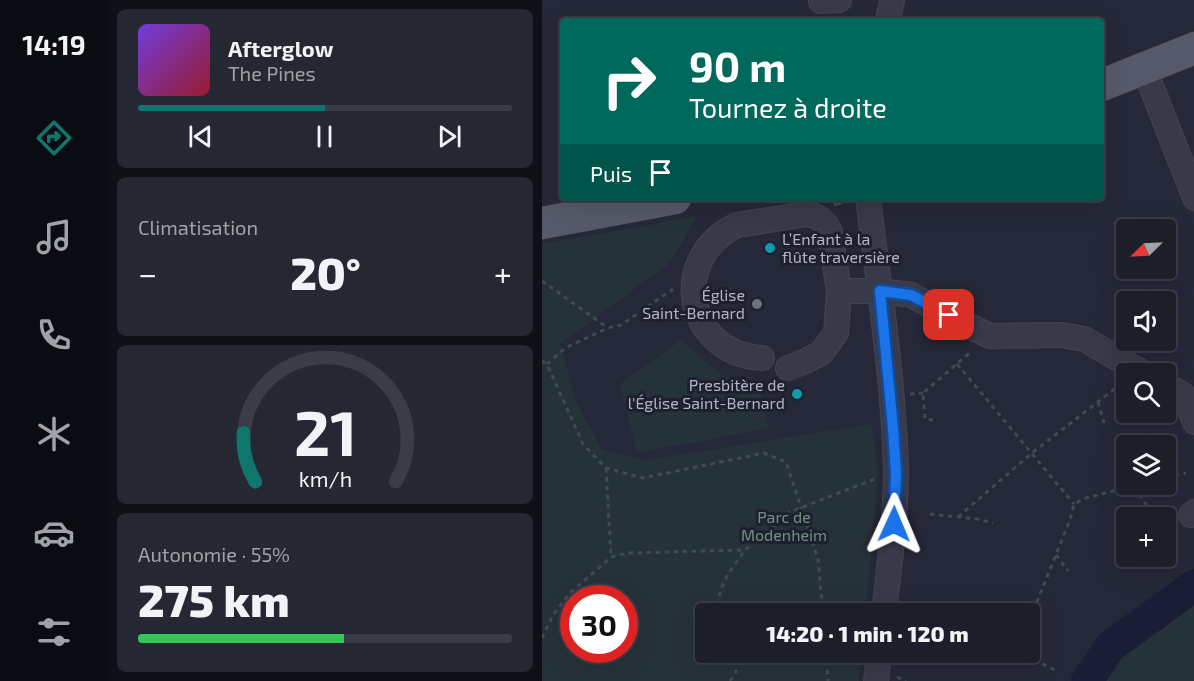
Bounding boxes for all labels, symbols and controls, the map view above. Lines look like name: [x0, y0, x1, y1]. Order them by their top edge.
text: 14:19: [22, 28, 86, 60]
text: Afterglow: [228, 35, 333, 61]
text: 90 m: [689, 40, 786, 90]
icon: right: [590, 42, 668, 120]
text: The Pines: [228, 61, 316, 85]
text: Tournez à droite: [689, 91, 887, 123]
icon: directions: [33, 117, 75, 159]
icon: previous: [184, 120, 217, 153]
icon: pause: [308, 120, 341, 153]
icon: next: [433, 120, 466, 153]
icon: arrive: [644, 156, 677, 189]
text: Puis: [590, 160, 632, 186]
text: Climatisation: [138, 215, 258, 239]
icon: music: [33, 216, 75, 258]
north arrow: [1116, 219, 1176, 279]
map controls: [1116, 219, 1176, 567]
place label: L’Enfant à la flûte traversière: [782, 229, 900, 266]
marker: L’Enfant à la flûte traversière: [763, 241, 777, 255]
text: 20°: [290, 245, 361, 299]
text: −: [138, 253, 157, 293]
text: +: [494, 253, 512, 293]
place label: Église Saint-Bernard: [642, 285, 745, 322]
pin: [923, 289, 974, 340]
button: sound: [1116, 291, 1176, 351]
marker: Église Saint-Bernard: [750, 297, 764, 311]
icon: arrive: [932, 298, 965, 331]
icon: phone: [33, 314, 75, 356]
button: search: [1116, 363, 1176, 423]
place label: Presbitère de l'Église Saint-Bernard: [628, 375, 785, 412]
marker: Presbitère de l'Église Saint-Bernard: [790, 387, 804, 401]
text: 21: [293, 394, 357, 469]
icon: climate: [33, 413, 75, 455]
button: layers: [1116, 435, 1176, 495]
text: km/h: [298, 466, 352, 491]
position arrow: [862, 492, 926, 556]
park label: Parc de Modenheim: [741, 507, 827, 544]
button: +: [1116, 507, 1176, 567]
icon: car: [33, 512, 75, 554]
text: Autonomie · 55%: [138, 542, 290, 566]
text: 275 km: [138, 572, 290, 626]
speed limit sign: 30: [560, 585, 638, 663]
icon: filters: [33, 611, 75, 653]
text: 14:20 · 1 min · 120 m: [766, 620, 969, 646]

